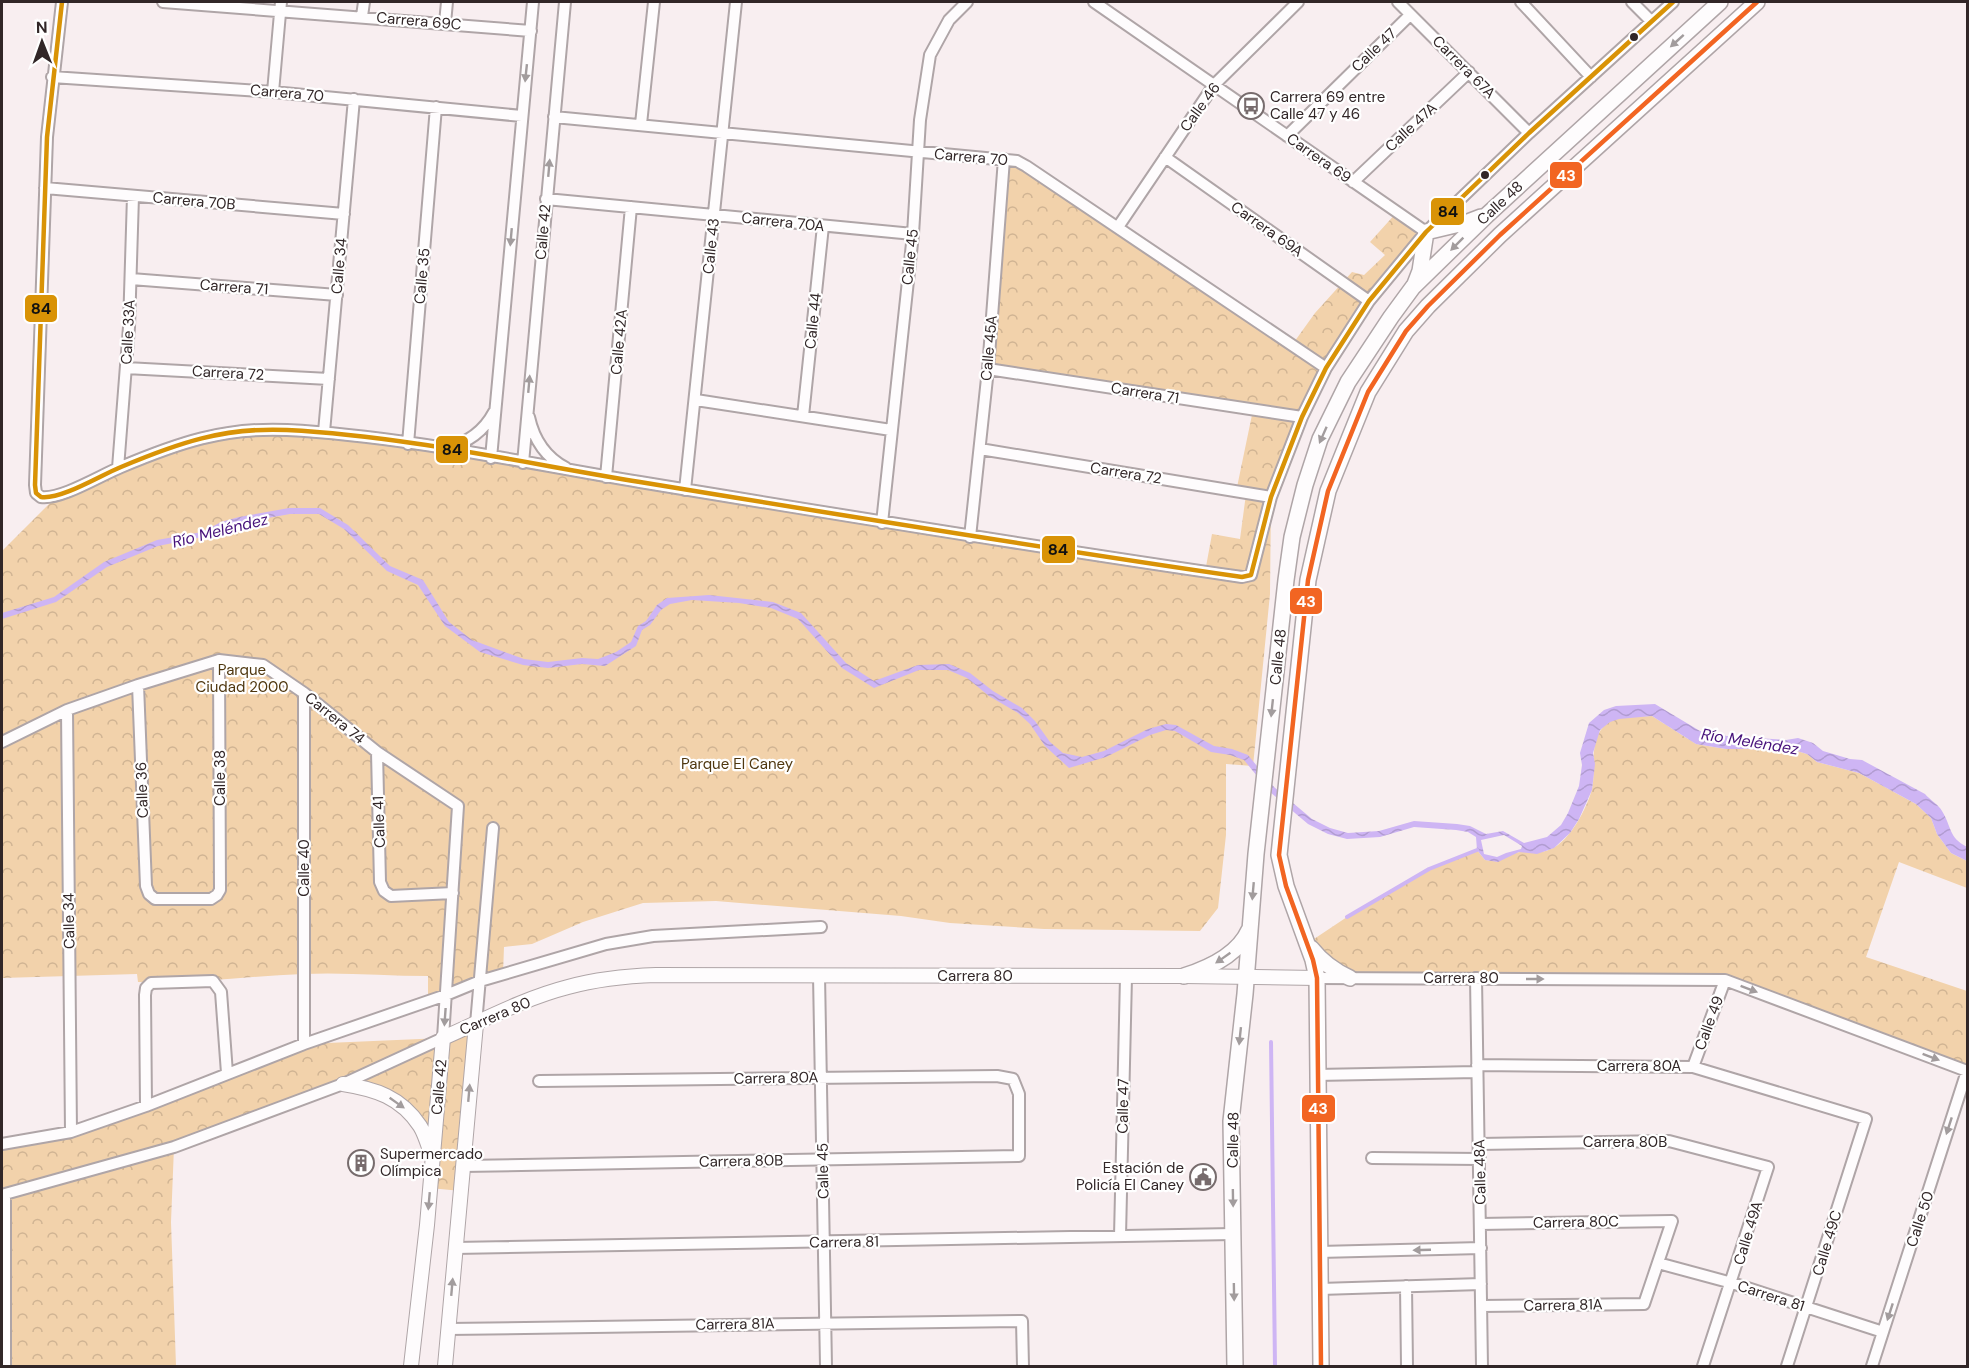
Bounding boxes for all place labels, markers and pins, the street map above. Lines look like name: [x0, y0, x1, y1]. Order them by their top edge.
unlabelled marker: [1628, 31, 1640, 43]
place label: Carrera 69 entre Calle 47 y 46: [1270, 87, 1385, 124]
bus stop icon: Carrera 69 entre Calle 47 y 46: [1236, 91, 1266, 121]
unlabelled marker: [1479, 169, 1491, 181]
place label: Supermercado Olímpica: [380, 1144, 483, 1181]
building icon: Supermercado Olímpica: [346, 1148, 376, 1178]
place label: Estación de Policía El Caney: [1076, 1158, 1185, 1195]
public building icon: Estación de Policía El Caney: [1188, 1162, 1218, 1192]

